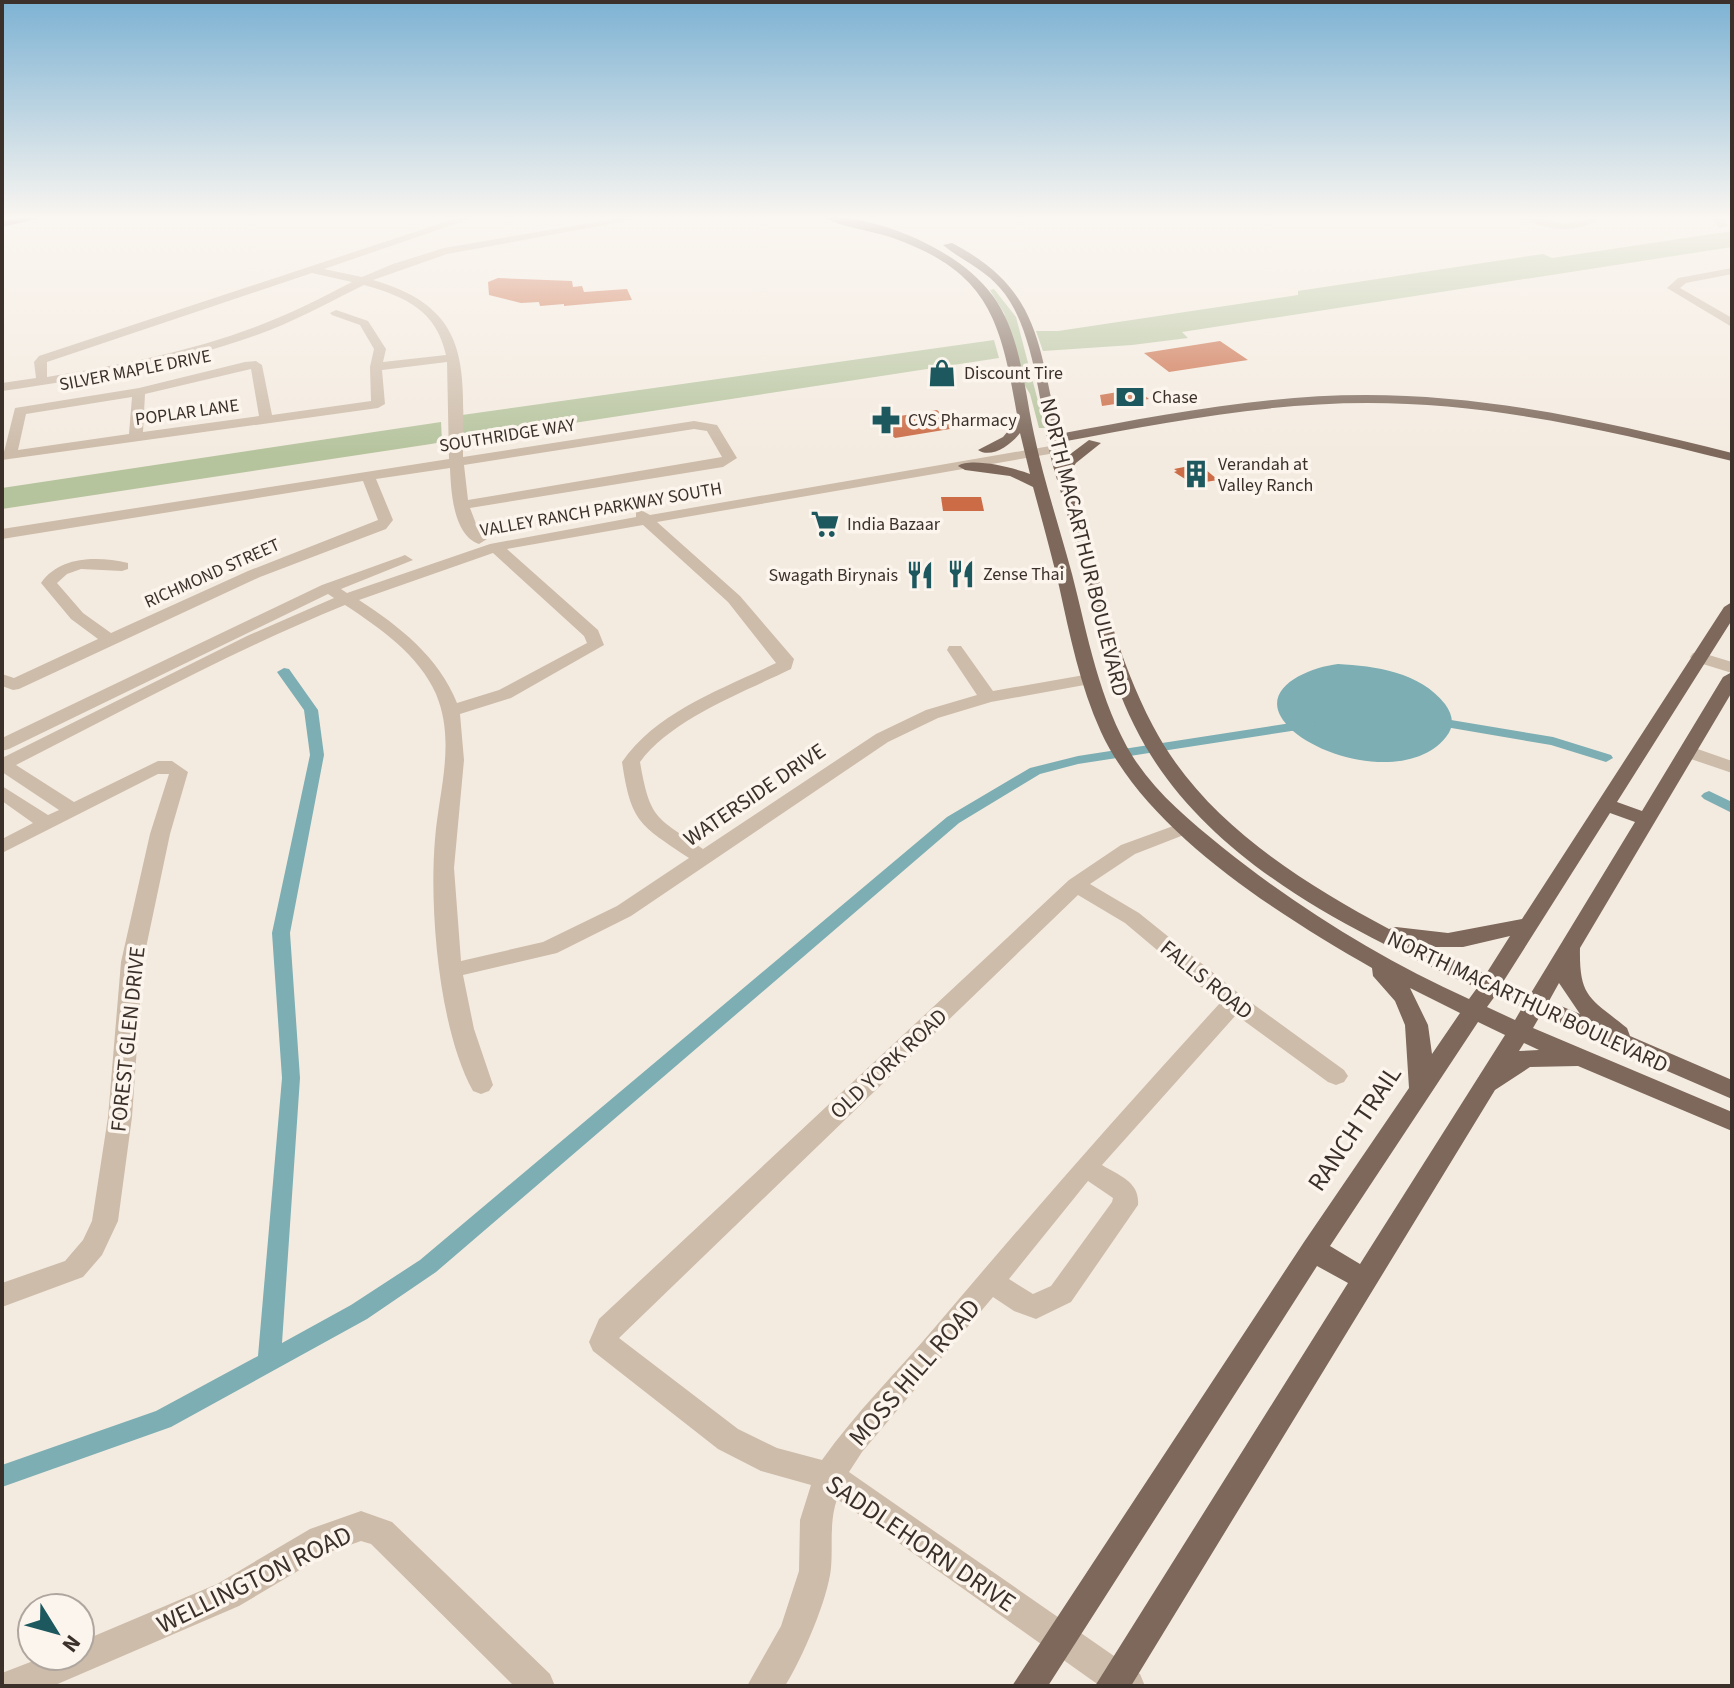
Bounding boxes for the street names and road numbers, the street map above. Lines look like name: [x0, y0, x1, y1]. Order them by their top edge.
street label: SILVER MAPLE DRIVE: [57, 344, 213, 397]
street label: POPLAR LANE: [134, 393, 241, 432]
street label: NORTH MACARTHUR BOULEVARD: [1031, 395, 1137, 700]
street label: SOUTHRIDGE WAY: [437, 412, 577, 459]
street label: VALLEY RANCH PARKWAY SOUTH: [478, 476, 724, 543]
street label: RICHMOND STREET: [140, 532, 284, 615]
street label: WATERSIDE DRIVE: [677, 735, 832, 854]
street label: NORTH MACARTHUR BOULEVARD: [1382, 923, 1673, 1081]
street label: FALLS ROAD: [1153, 932, 1260, 1027]
street label: FOREST GLEN DRIVE: [102, 945, 154, 1133]
street label: OLD YORK ROAD: [823, 1001, 954, 1127]
street label: RANCH TRAIL: [1299, 1058, 1410, 1199]
street label: MOSS HILL ROAD: [840, 1290, 989, 1454]
street label: SADDLEHORN DRIVE: [818, 1466, 1023, 1621]
street label: WELLINGTON ROAD: [150, 1516, 358, 1643]

